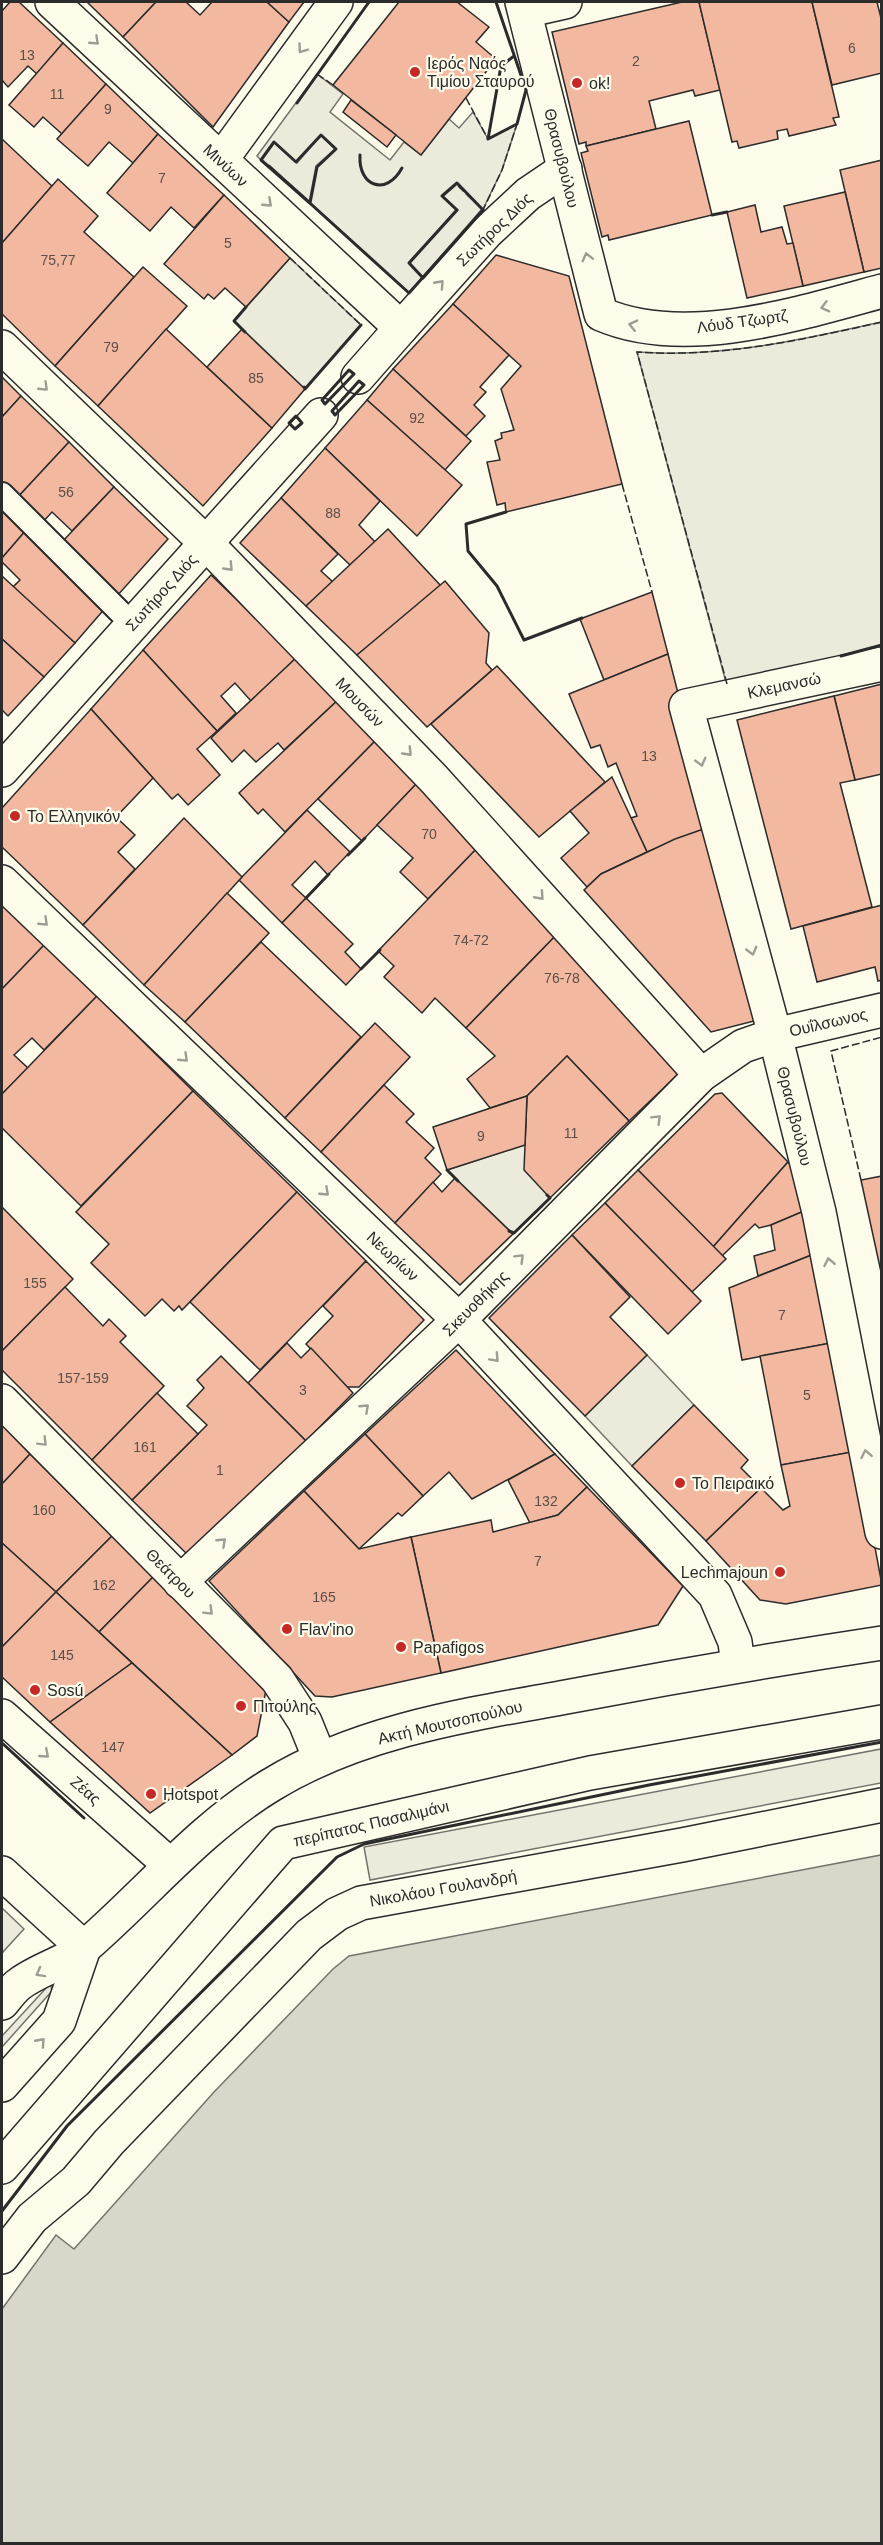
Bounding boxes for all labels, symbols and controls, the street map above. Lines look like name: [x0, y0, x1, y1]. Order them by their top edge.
one-way arrow: [87, 34, 98, 45]
house number: 6: [848, 40, 856, 56]
one-way arrow: [298, 42, 309, 53]
house number: 13: [19, 47, 35, 63]
house number: 2: [632, 53, 640, 69]
place label: Ιερός Ναός Τιμίου Σταυρού: [427, 55, 535, 90]
marker: Ιερός Ναός Τιμίου Σταυρού: [408, 65, 422, 79]
place label: ok!: [589, 75, 610, 92]
marker: ok!: [570, 76, 584, 90]
house number: 11: [50, 86, 64, 102]
house number: 9: [104, 101, 112, 117]
street label: Θρασυβούλου: [541, 107, 582, 210]
street label: Μινύων: [200, 141, 251, 190]
house number: 7: [158, 170, 166, 186]
street label: Σωτήρος Διός: [453, 189, 536, 269]
one-way arrow: [260, 196, 271, 207]
house number: 5: [224, 235, 232, 251]
house number: 75,77: [40, 252, 76, 268]
one-way arrow: [582, 252, 594, 263]
one-way arrow: [433, 280, 444, 291]
one-way arrow: [820, 299, 830, 312]
street label: Λόυδ Τζωρτζ: [695, 307, 789, 337]
one-way arrow: [628, 319, 638, 332]
house number: 79: [103, 339, 119, 355]
house number: 85: [248, 370, 264, 386]
one-way arrow: [36, 380, 47, 391]
house number: 92: [409, 410, 425, 426]
house number: 56: [58, 484, 74, 500]
house number: 88: [325, 505, 341, 521]
street label: Σωτήρος Διός: [122, 550, 201, 634]
one-way arrow: [221, 560, 232, 571]
street label: Κλεμανσώ: [746, 669, 822, 702]
street label: Μουσών: [332, 674, 387, 730]
one-way arrow: [401, 745, 412, 756]
house number: 13: [641, 748, 657, 764]
one-way arrow: [694, 757, 707, 767]
place label: Το Ελληνικόν: [27, 808, 120, 825]
marker: Το Ελληνικόν: [8, 809, 22, 823]
house number: 70: [421, 826, 437, 842]
one-way arrow: [533, 889, 544, 900]
one-way arrow: [36, 915, 47, 926]
house number: 74-72: [453, 932, 489, 948]
one-way arrow: [745, 945, 757, 956]
house number: 76-78: [544, 970, 580, 986]
street label: Ουΐλσωνος: [787, 1005, 869, 1040]
one-way arrow: [177, 1051, 187, 1062]
street label: Θρασυβούλου: [774, 1065, 815, 1168]
one-way arrow: [650, 1116, 661, 1127]
house number: 11: [564, 1125, 578, 1141]
house number: 9: [477, 1128, 485, 1144]
one-way arrow: [318, 1185, 329, 1196]
street label: Νεωρίων: [363, 1228, 422, 1285]
one-way arrow: [513, 1255, 524, 1265]
one-way arrow: [823, 1258, 836, 1268]
street label: Σκευοθήκης: [439, 1267, 512, 1339]
house number: 155: [23, 1275, 47, 1291]
house number: 7: [778, 1307, 786, 1323]
one-way arrow: [487, 1351, 498, 1362]
house number: 157-159: [57, 1370, 109, 1386]
house number: 3: [299, 1382, 307, 1398]
house number: 5: [803, 1387, 811, 1403]
one-way arrow: [358, 1404, 368, 1415]
one-way arrow: [35, 1435, 46, 1446]
house number: 161: [133, 1439, 157, 1455]
one-way arrow: [860, 1449, 873, 1459]
house number: 1: [216, 1462, 224, 1478]
place label: Το Πειραικό: [692, 1475, 774, 1492]
marker: Το Πειραικό: [673, 1476, 687, 1490]
house number: 132: [534, 1493, 558, 1509]
house number: 160: [32, 1502, 56, 1518]
one-way arrow: [215, 1538, 226, 1549]
street label: Θεάτρου: [143, 1545, 199, 1601]
house number: 7: [534, 1553, 542, 1569]
place label: Lechmajoun: [681, 1564, 768, 1581]
marker: Lechmajoun: [773, 1565, 787, 1579]
house number: 162: [92, 1577, 116, 1593]
house number: 165: [312, 1589, 336, 1605]
one-way arrow: [202, 1604, 213, 1614]
place label: Flav'ino: [299, 1621, 354, 1638]
marker: Flav'ino: [280, 1622, 294, 1636]
place label: Papafigos: [413, 1639, 484, 1656]
marker: Papafigos: [394, 1640, 408, 1654]
house number: 145: [50, 1647, 74, 1663]
place label: Sosú: [47, 1682, 83, 1699]
marker: Sosú: [28, 1683, 42, 1697]
place label: Πιτούλης: [253, 1698, 317, 1715]
street label: Ακτή Μουτσοπούλου: [376, 1698, 524, 1747]
marker: Πιτούλης: [234, 1699, 248, 1713]
house number: 147: [101, 1739, 125, 1755]
one-way arrow: [38, 1747, 49, 1758]
street label: Ζέας: [67, 1773, 104, 1808]
place label: Hotspot: [163, 1786, 219, 1803]
marker: Hotspot: [144, 1787, 158, 1801]
street label: περίπατος Πασαλιμάνι: [291, 1797, 451, 1850]
street label: Νικολάου Γουλανδρή: [368, 1867, 518, 1910]
one-way arrow: [36, 1966, 47, 1977]
one-way arrow: [34, 2038, 45, 2049]

